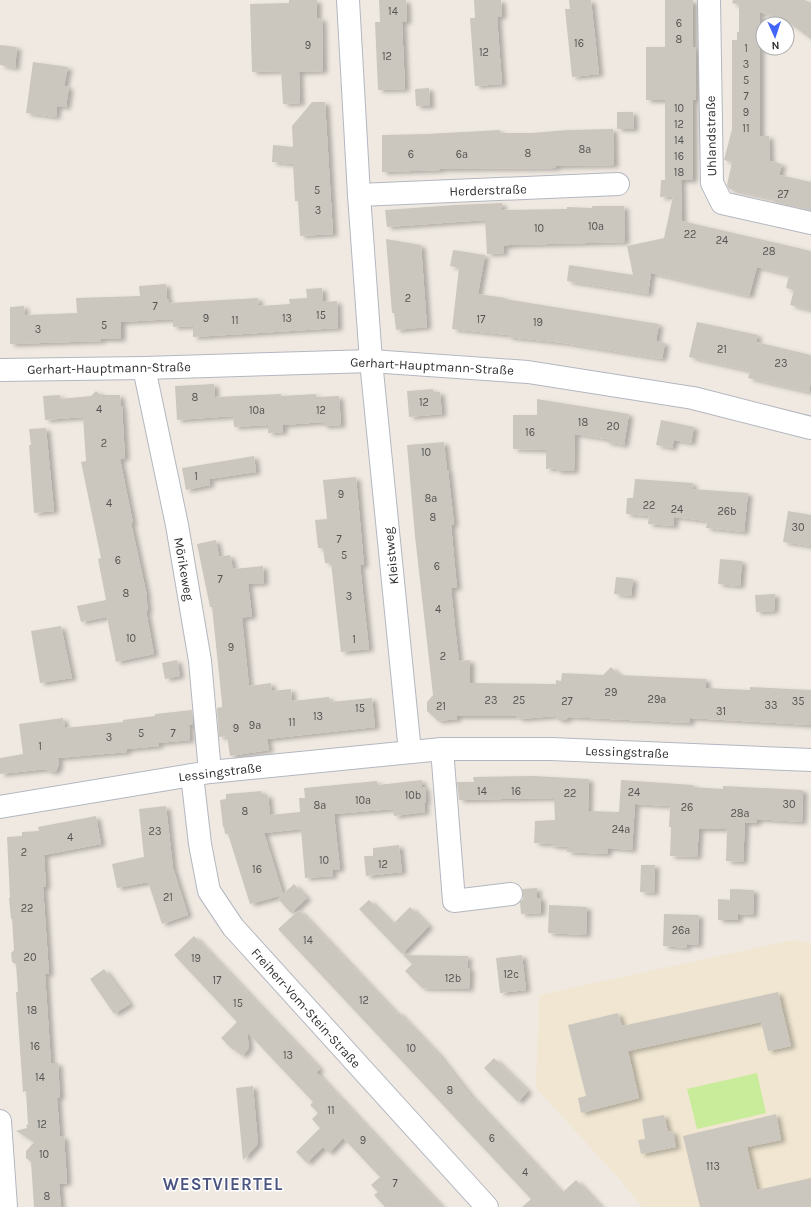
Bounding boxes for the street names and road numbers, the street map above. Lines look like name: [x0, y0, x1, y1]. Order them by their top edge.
street label: Uhlandstraße: [703, 95, 719, 177]
street label: Herderstraße: [449, 181, 527, 199]
street label: Gerhart-Hauptmann-Straße: [350, 354, 515, 378]
street label: Gerhart-Hauptmann-Straße: [27, 359, 191, 377]
street label: Kleistweg: [380, 526, 401, 585]
street label: Mörikeweg: [171, 536, 197, 603]
street label: Lessingstraße: [585, 743, 669, 761]
street label: Lessingstraße: [178, 759, 263, 785]
street label: Freiherr-Vom-Stein-Straße: [248, 945, 364, 1071]

